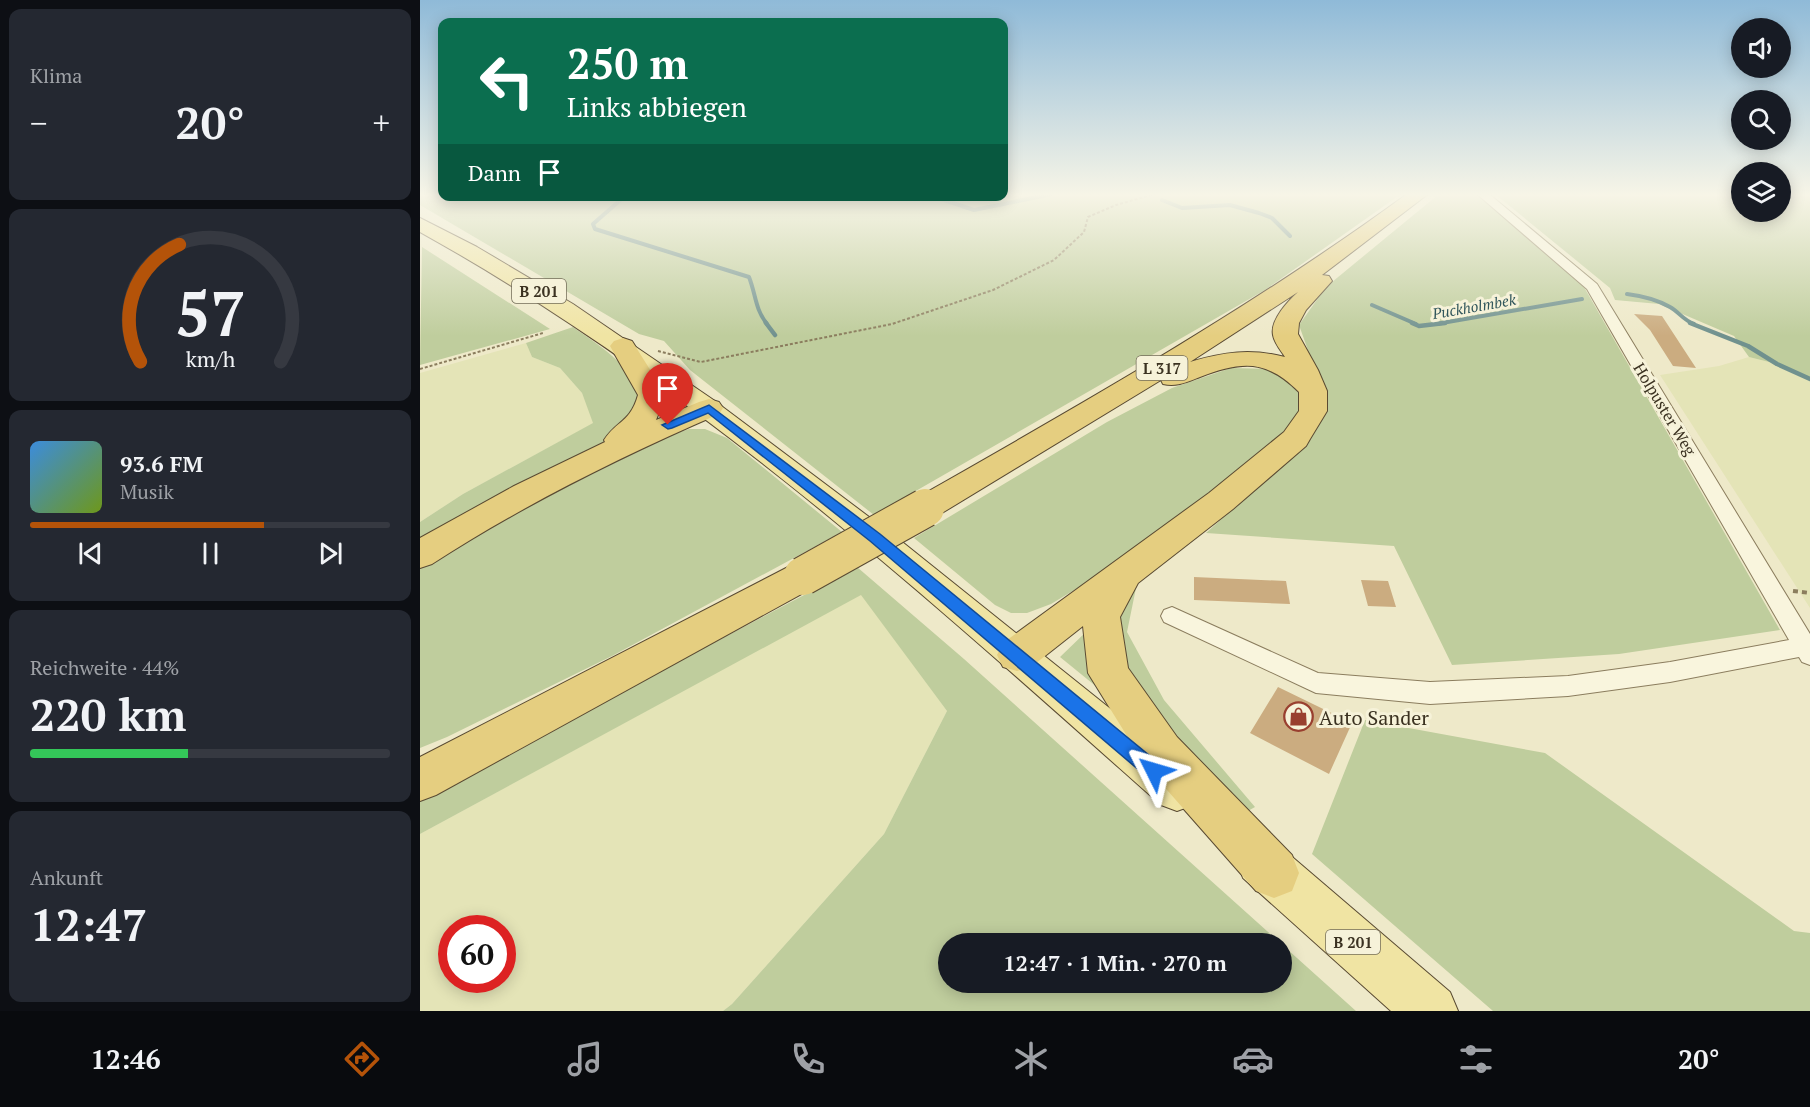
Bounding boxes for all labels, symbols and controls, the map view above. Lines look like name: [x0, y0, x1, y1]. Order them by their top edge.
map controls: [1731, 18, 1791, 222]
button: sound: [1731, 18, 1791, 78]
text: 250 m: [567, 35, 688, 91]
icon: left: [468, 42, 546, 120]
text: Klima: [30, 62, 82, 89]
text: Links abbiegen: [567, 89, 747, 125]
button: search: [1731, 90, 1791, 150]
text: 20°: [175, 92, 245, 152]
text: −: [30, 101, 48, 144]
text: +: [372, 101, 390, 144]
icon: arrive: [533, 156, 566, 189]
text: Dann: [468, 158, 521, 187]
button: layers: [1731, 162, 1791, 222]
text: 57: [175, 271, 245, 354]
road number: B 201: [512, 279, 566, 303]
water label: Puckholmbek: [1430, 289, 1518, 323]
text: km/h: [185, 346, 235, 374]
road number: L 317: [1136, 356, 1188, 380]
street label: Holpuster Weg: [1629, 358, 1702, 460]
pin: [642, 363, 693, 425]
icon: arrive: [651, 372, 684, 405]
text: 93.6 FM: [120, 449, 203, 478]
text: Musik: [120, 478, 174, 505]
icon: previous: [74, 537, 107, 570]
icon: pause: [194, 537, 227, 570]
icon: next: [314, 537, 347, 570]
text: Reichweite · 44%: [30, 654, 179, 681]
text: 220 km: [30, 684, 186, 744]
shop icon: Auto Sander: [1282, 701, 1314, 733]
place label: Auto Sander: [1319, 704, 1429, 731]
position arrow: [1122, 739, 1186, 803]
text: Ankunft: [30, 864, 103, 891]
text: 12:47: [30, 894, 147, 954]
speed limit sign: 60: [438, 915, 516, 993]
road number: B 201: [1326, 930, 1380, 954]
text: 12:47 · 1 Min. · 270 m: [1003, 948, 1227, 977]
icon: directions: [341, 1038, 383, 1080]
icon: music: [564, 1038, 606, 1080]
icon: phone: [787, 1038, 829, 1080]
icon: climate: [1010, 1038, 1052, 1080]
icon: car: [1232, 1038, 1274, 1080]
icon: filters: [1455, 1038, 1497, 1080]
text: 12:46: [90, 1041, 161, 1077]
text: 20°: [1678, 1041, 1720, 1077]

